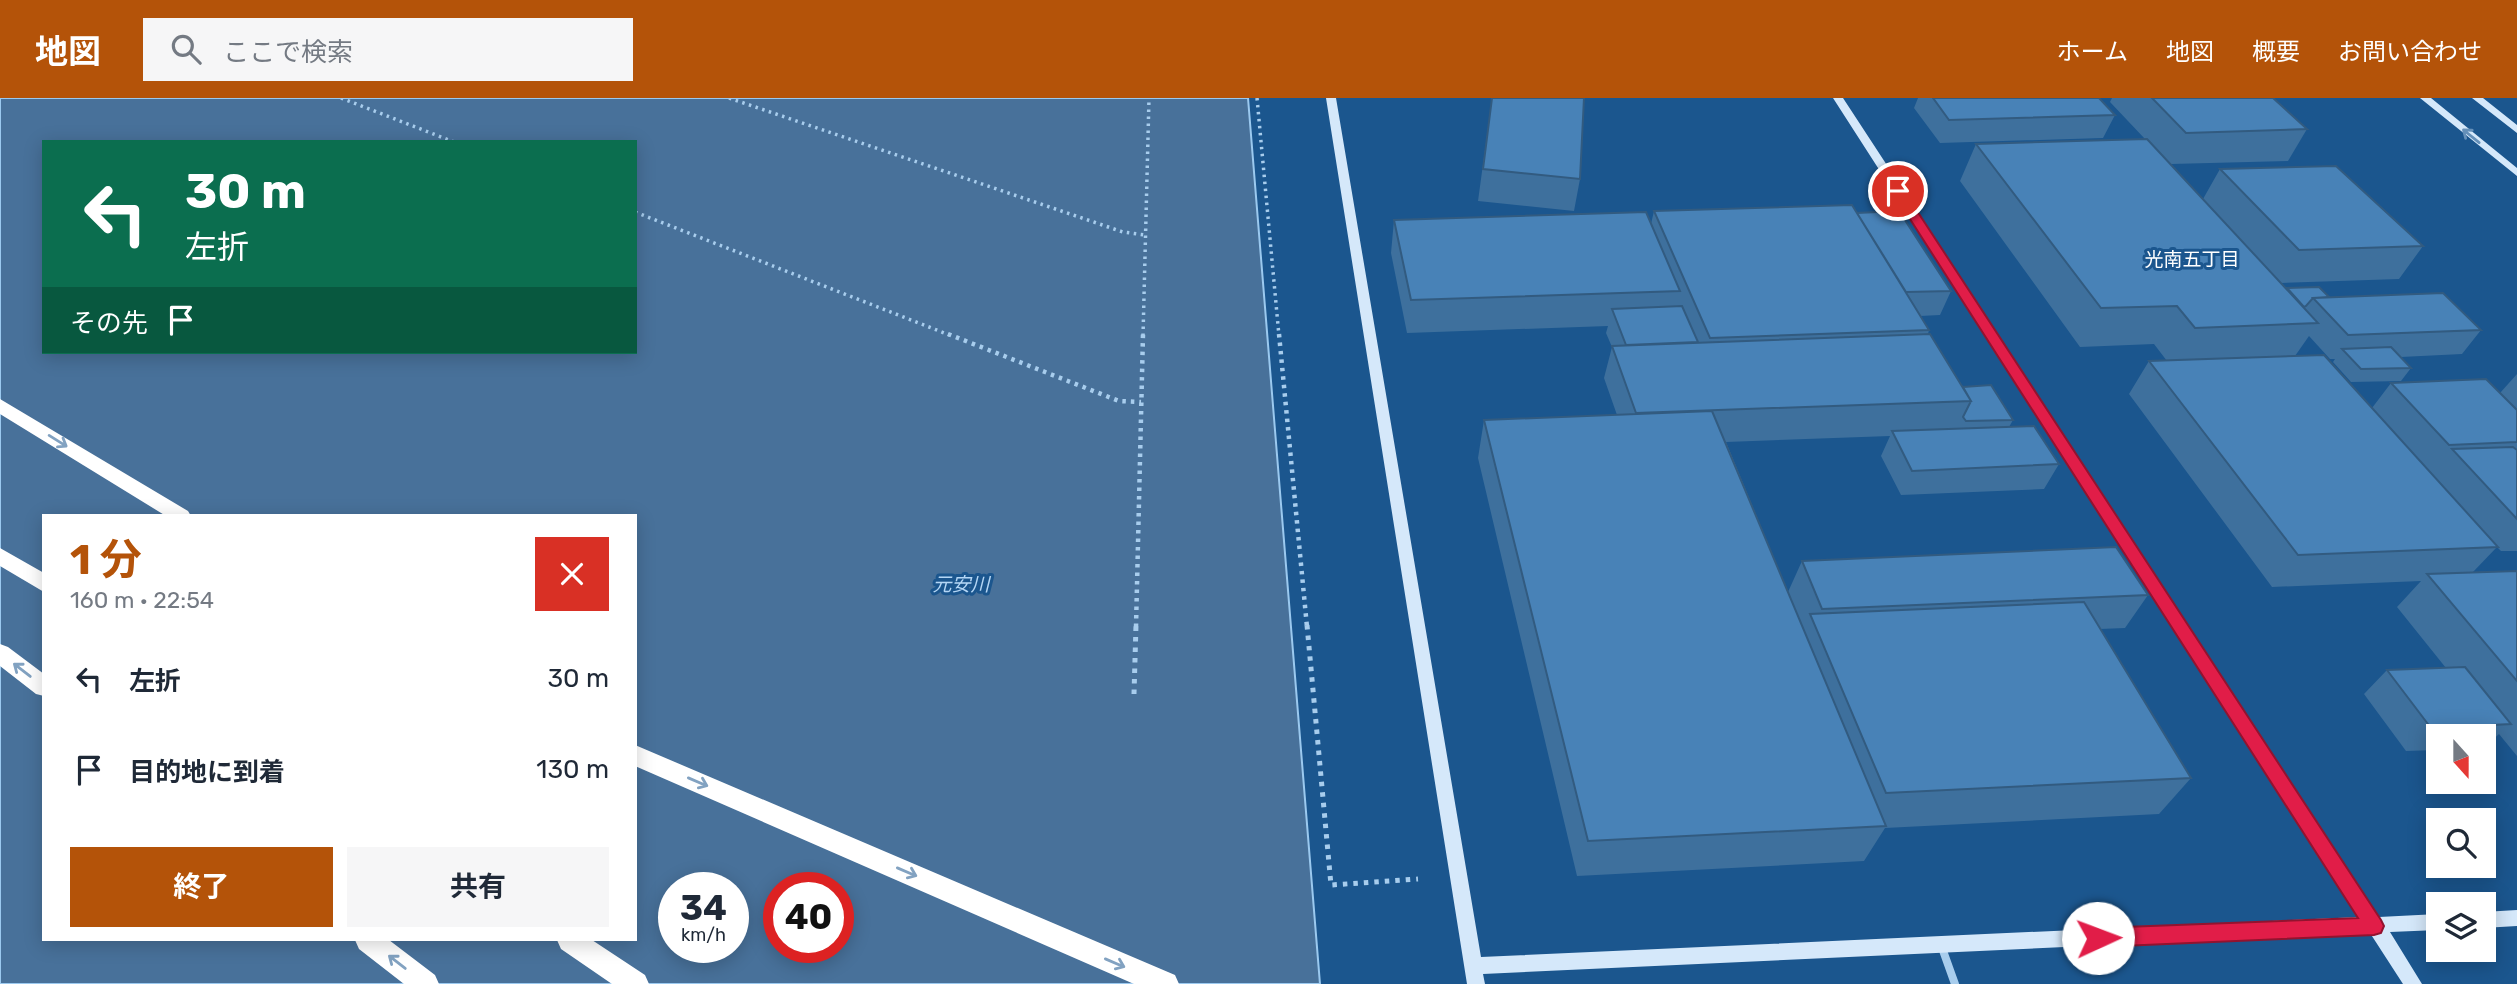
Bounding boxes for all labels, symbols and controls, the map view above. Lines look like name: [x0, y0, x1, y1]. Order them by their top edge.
search box: [143, 18, 633, 81]
icon: search: [167, 30, 205, 68]
text: 地図: [35, 32, 101, 71]
text: ここで検索: [223, 37, 353, 68]
text: ホーム: [2057, 38, 2128, 66]
text: 地図: [2166, 38, 2214, 66]
text: 概要: [2252, 38, 2300, 66]
text: お問い合わせ: [2338, 38, 2482, 66]
one-way arrow: [2463, 128, 2481, 143]
pin: [1868, 161, 1928, 221]
text: 30 m: [185, 162, 306, 220]
icon: left: [70, 168, 161, 259]
icon: arrive: [1879, 172, 1917, 210]
text: 左折: [185, 228, 249, 266]
district label: 光南五丁目: [2144, 248, 2240, 271]
icon: arrive: [162, 301, 200, 339]
text: その先: [70, 308, 148, 339]
one-way arrow: [48, 433, 67, 448]
text: 1 分: [70, 535, 142, 585]
button: close: [535, 537, 609, 611]
water label: 元安川: [932, 573, 991, 596]
text: 160 m · 22:54: [70, 586, 214, 614]
icon: left: [70, 660, 108, 698]
one-way arrow: [13, 663, 32, 678]
text: 30 m: [547, 663, 609, 694]
text: 左折: [129, 666, 181, 697]
north arrow: [2426, 724, 2496, 794]
map controls: [2426, 724, 2496, 962]
icon: arrive: [70, 751, 108, 789]
text: 130 m: [536, 754, 609, 785]
text: 目的地に到着: [129, 757, 285, 788]
one-way arrow: [687, 776, 708, 789]
button: search: [2426, 808, 2496, 878]
button: 終了: [70, 847, 333, 927]
button: 共有: [347, 847, 609, 927]
one-way arrow: [895, 867, 917, 880]
speed limit sign: 40: [763, 872, 854, 963]
text: 34: [680, 887, 727, 929]
button: layers: [2426, 892, 2496, 962]
position arrow: [2061, 901, 2135, 975]
text: km/h: [681, 924, 726, 946]
one-way arrow: [388, 954, 406, 969]
one-way arrow: [1104, 957, 1126, 970]

